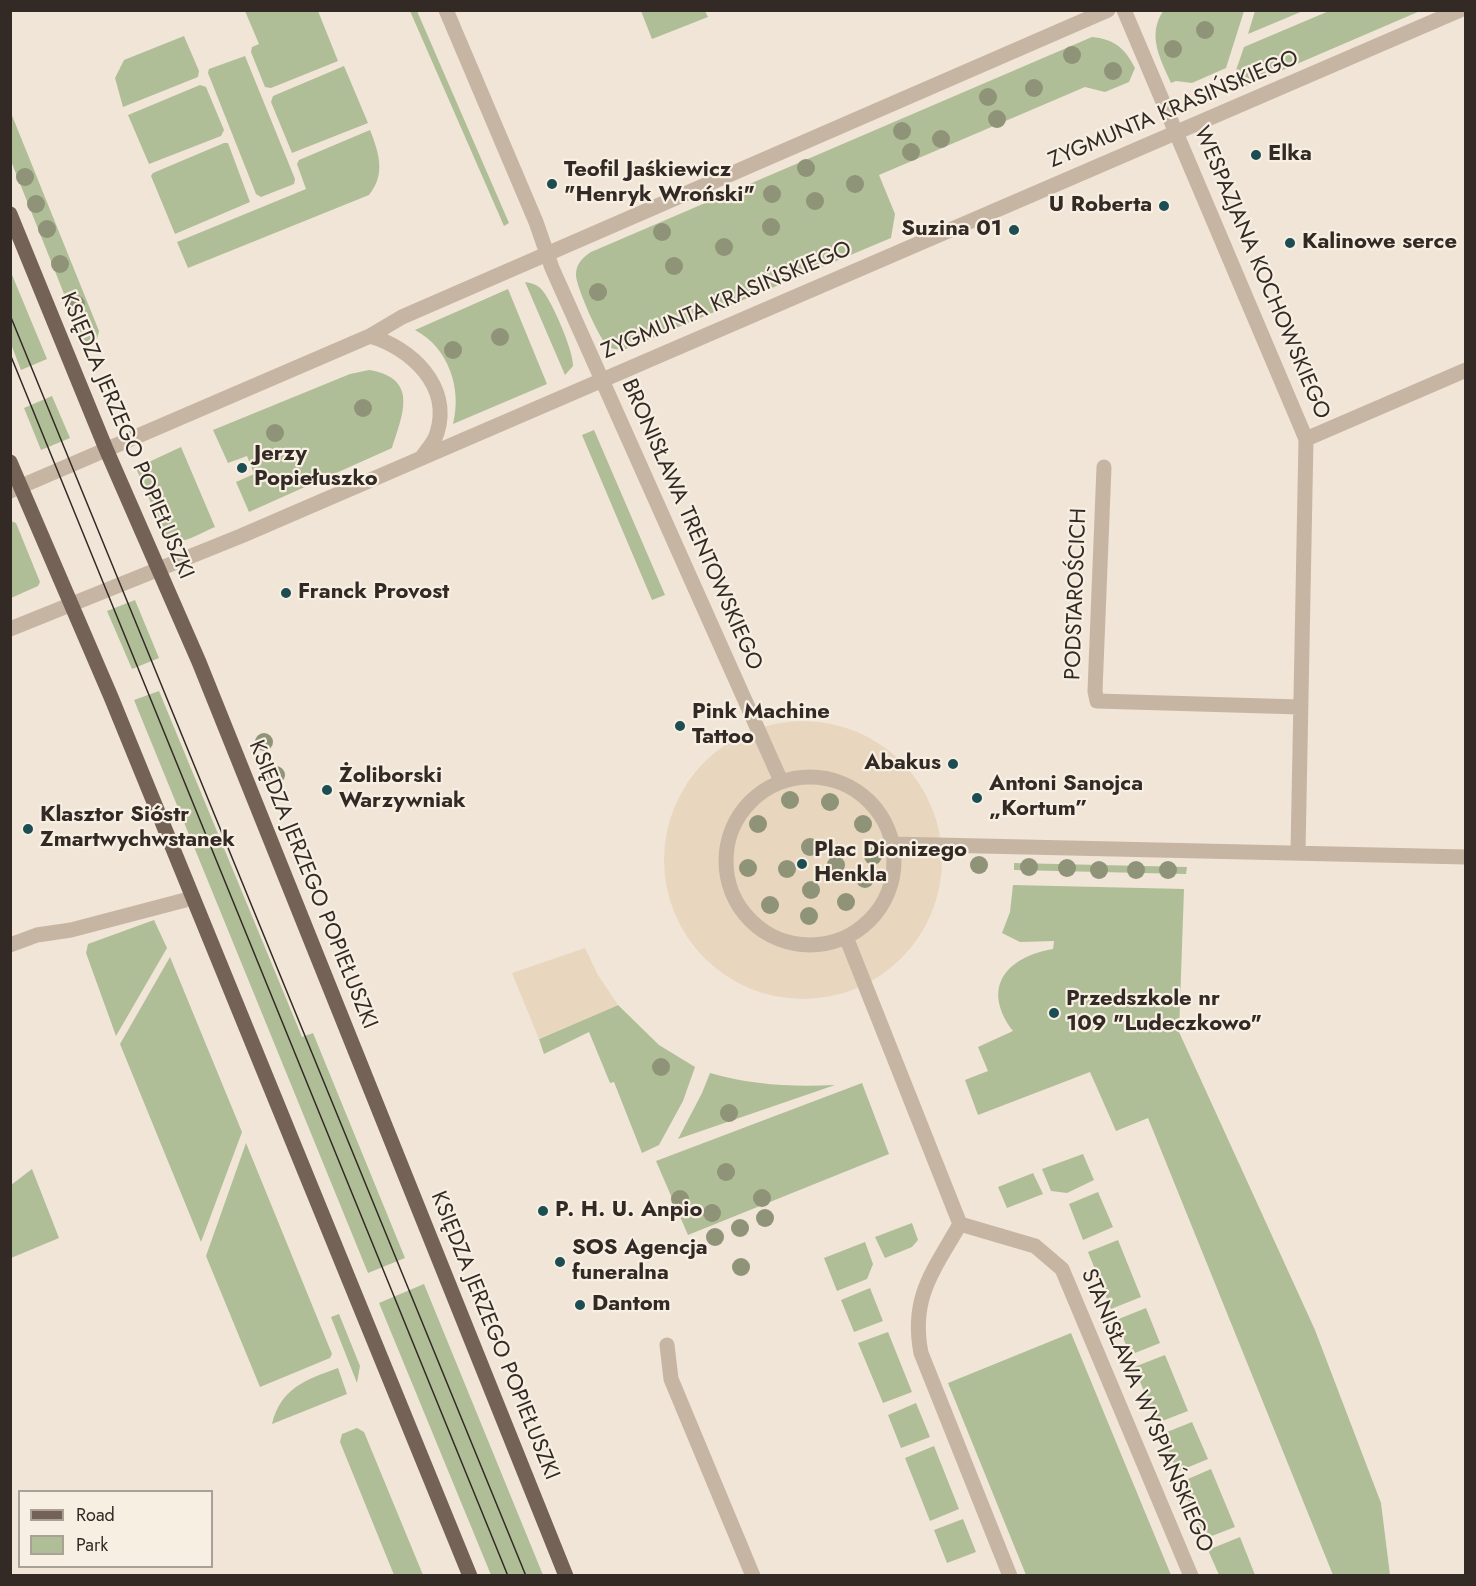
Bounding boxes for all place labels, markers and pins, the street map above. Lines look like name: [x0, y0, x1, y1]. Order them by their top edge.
place label: Elka: [1268, 142, 1312, 168]
marker: Elka: [1249, 148, 1263, 162]
place label: Teofil Jaśkiewicz "Henryk Wroński": [564, 158, 755, 210]
marker: Teofil Jaśkiewicz "Henryk Wroński": [545, 177, 559, 191]
place label: U Roberta: [1049, 193, 1152, 219]
marker: U Roberta: [1157, 199, 1171, 213]
place label: Suzina 01: [901, 217, 1002, 243]
marker: Suzina 01: [1007, 223, 1021, 237]
place label: Kalinowe serce: [1302, 230, 1457, 256]
marker: Kalinowe serce: [1283, 236, 1297, 250]
place label: Jerzy Popiełuszko: [254, 442, 378, 494]
marker: Jerzy Popiełuszko: [235, 461, 249, 475]
place label: Franck Provost: [298, 580, 449, 606]
marker: Franck Provost: [279, 586, 293, 600]
place label: Pink Machine Tattoo: [692, 700, 830, 752]
marker: Pink Machine Tattoo: [673, 719, 687, 733]
place label: Abakus: [864, 751, 941, 777]
marker: Abakus: [946, 757, 960, 771]
place label: Żoliborski Warzywniak: [339, 764, 466, 816]
place label: Antoni Sanojca „Kortum”: [989, 772, 1143, 824]
marker: Żoliborski Warzywniak: [320, 783, 334, 797]
marker: Antoni Sanojca „Kortum”: [970, 791, 984, 805]
place label: Klasztor Sióstr Zmartwychwstanek: [40, 803, 235, 854]
marker: Klasztor Sióstr Zmartwychwstanek: [21, 822, 35, 836]
place label: Plac Dionizego Henkla: [814, 838, 967, 890]
marker: Plac Dionizego Henkla: [795, 857, 809, 871]
place label: Przedszkole nr 109 "Ludeczkowo": [1066, 987, 1262, 1038]
marker: Przedszkole nr 109 "Ludeczkowo": [1047, 1006, 1061, 1020]
place label: P. H. U. Anpio: [555, 1198, 702, 1224]
marker: P. H. U. Anpio: [536, 1204, 550, 1218]
place label: SOS Agencja funeralna: [572, 1236, 708, 1288]
marker: SOS Agencja funeralna: [553, 1255, 567, 1269]
place label: Dantom: [592, 1292, 671, 1318]
marker: Dantom: [573, 1298, 587, 1312]

